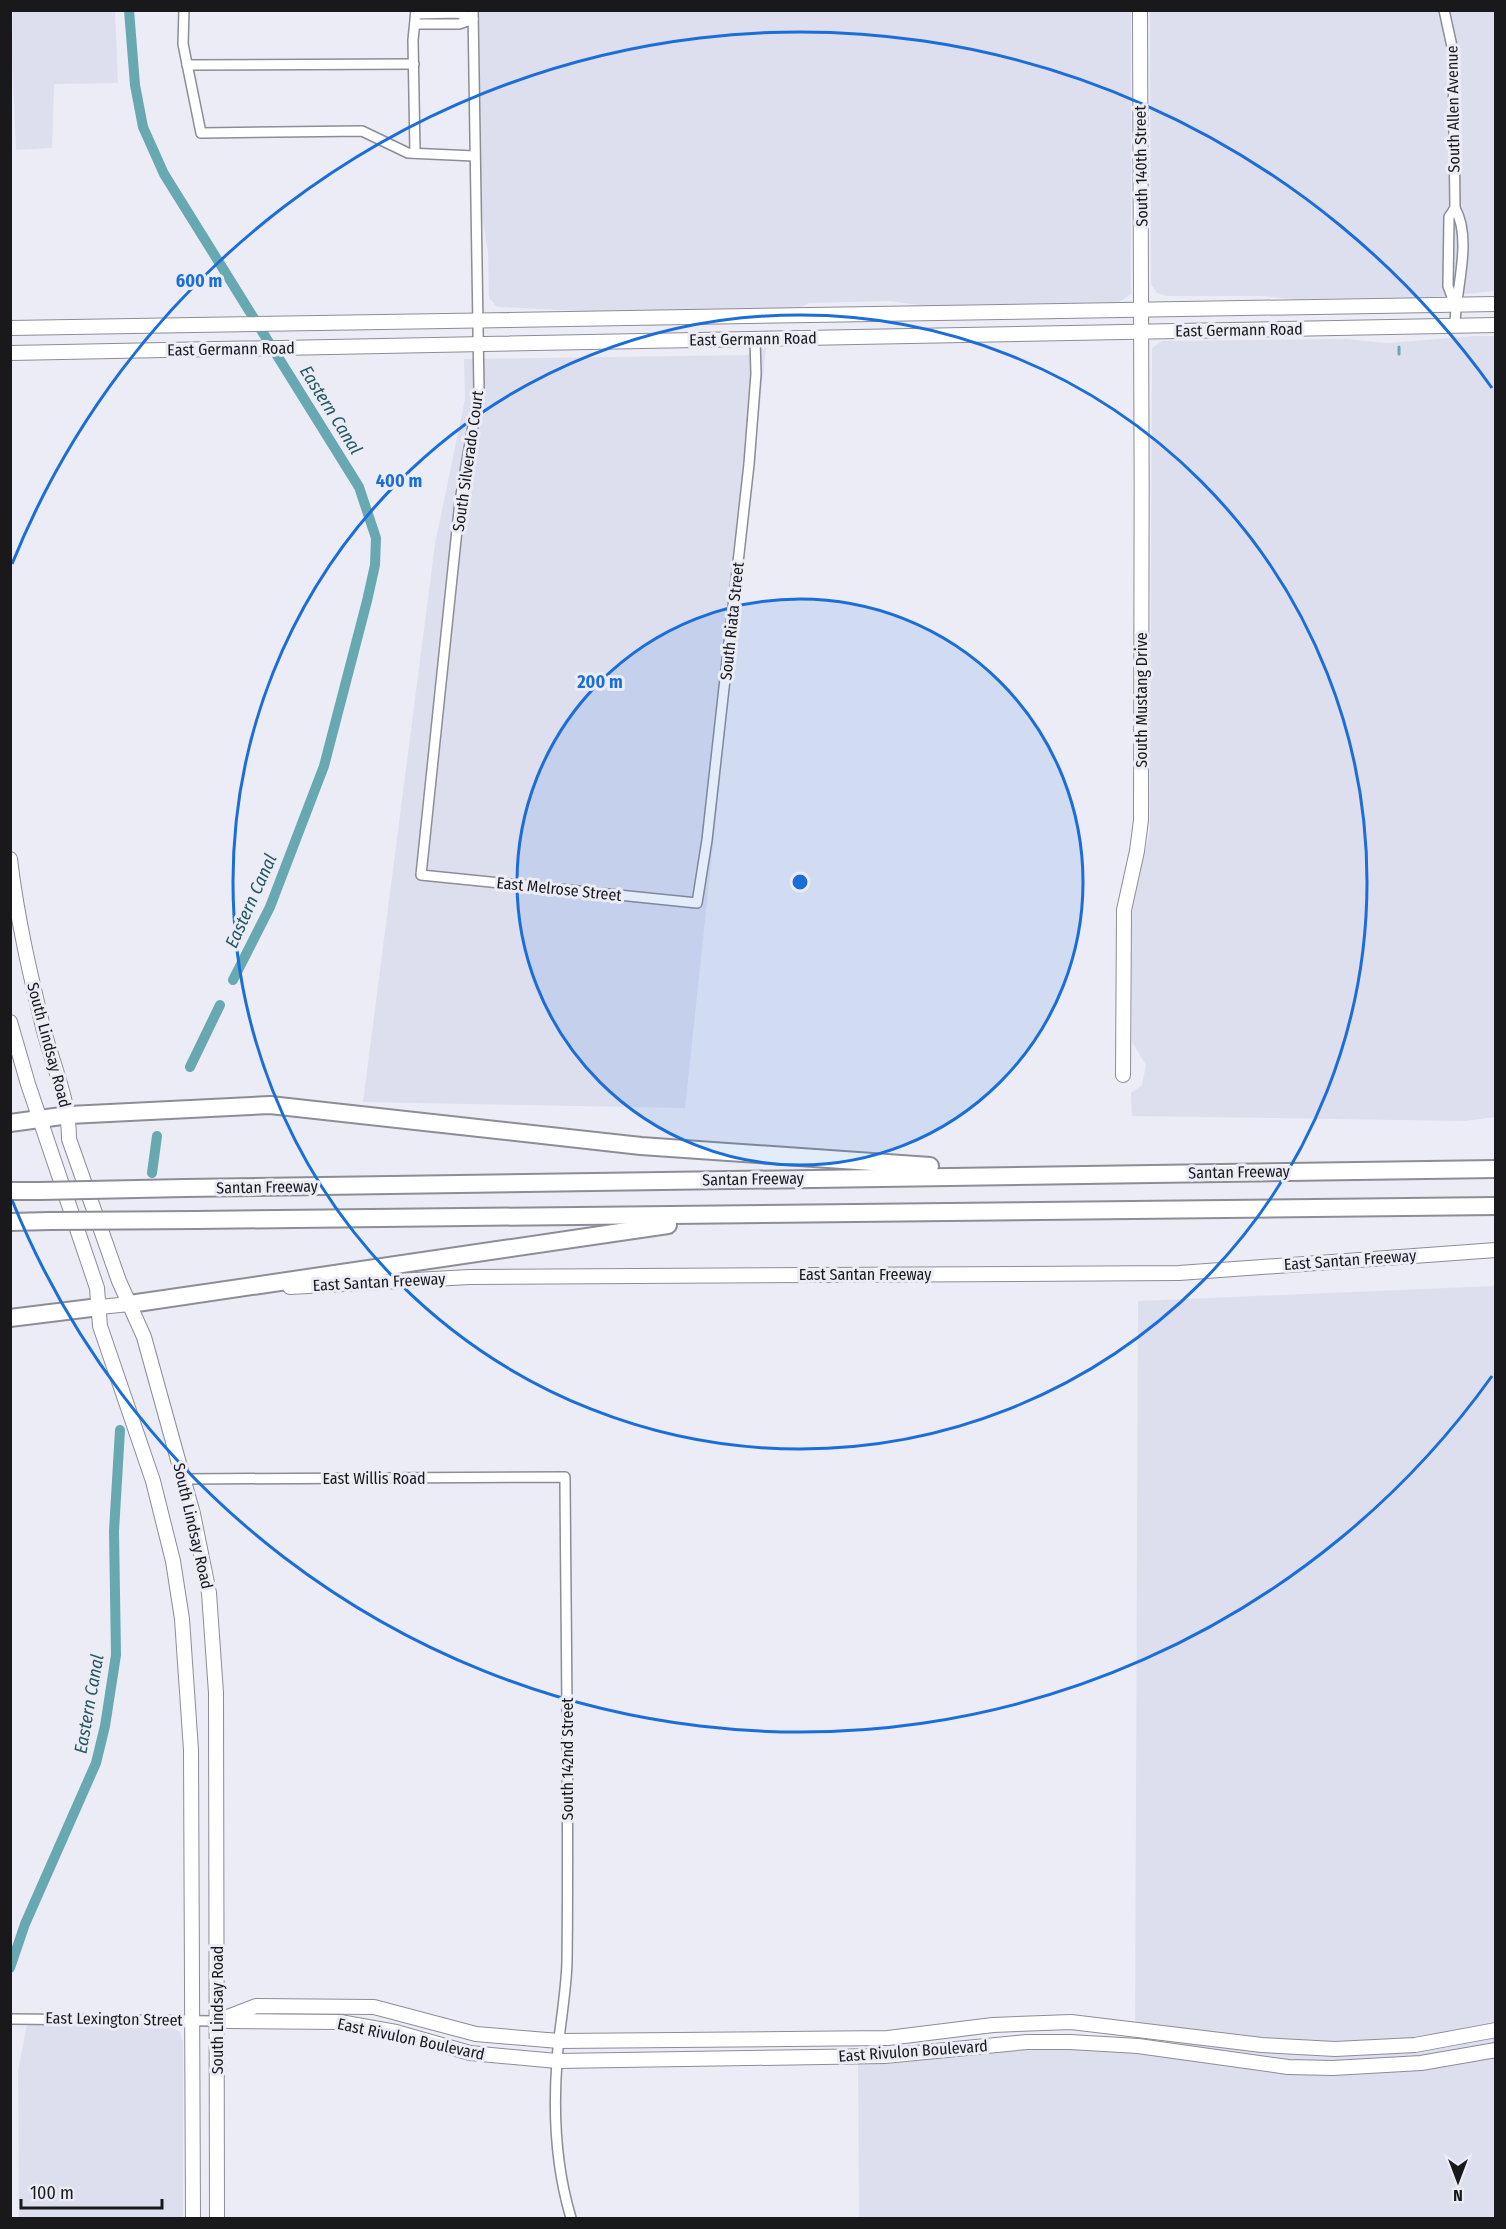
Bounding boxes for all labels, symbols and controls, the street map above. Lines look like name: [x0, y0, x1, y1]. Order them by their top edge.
street label: South Allen Avenue: [1442, 45, 1464, 173]
street label: South 140th Street: [1130, 104, 1152, 227]
text: 600 m: [176, 270, 222, 292]
street label: East Germann Road: [1175, 319, 1303, 341]
street label: East Germann Road: [689, 328, 817, 350]
street label: East Germann Road: [167, 338, 295, 360]
water label: Eastern Canal: [295, 362, 367, 459]
street label: South Silverado Court: [449, 389, 487, 533]
text: 400 m: [376, 470, 422, 492]
street label: South Riata Street: [716, 560, 748, 681]
street label: South Mustang Drive: [1132, 632, 1151, 768]
text: 200 m: [576, 671, 623, 693]
water label: Eastern Canal: [221, 850, 282, 951]
centre of rings: [790, 872, 810, 892]
street label: East Melrose Street: [495, 873, 623, 905]
street label: South Lindsay Road: [23, 980, 75, 1110]
street label: Santan Freeway: [1188, 1162, 1291, 1182]
street label: Santan Freeway: [702, 1169, 805, 1189]
street label: Santan Freeway: [216, 1177, 319, 1197]
street label: East Santan Freeway: [1283, 1246, 1418, 1274]
street label: East Santan Freeway: [799, 1265, 932, 1284]
street label: East Santan Freeway: [312, 1269, 447, 1295]
street label: South Lindsay Road: [169, 1461, 217, 1591]
street label: East Willis Road: [322, 1469, 426, 1488]
water label: Eastern Canal: [69, 1652, 109, 1755]
street label: South 142nd Street: [558, 1697, 577, 1821]
street label: South Lindsay Road: [208, 1946, 227, 2074]
street label: East Lexington Street: [45, 2008, 184, 2030]
street label: East Rivulon Boulevard: [336, 2014, 486, 2064]
street label: East Rivulon Boulevard: [838, 2036, 988, 2066]
north arrow: [1428, 2151, 1488, 2211]
scale bar: [21, 2172, 162, 2210]
text: 100 m: [30, 2182, 74, 2204]
text: N: [1453, 2186, 1463, 2205]

